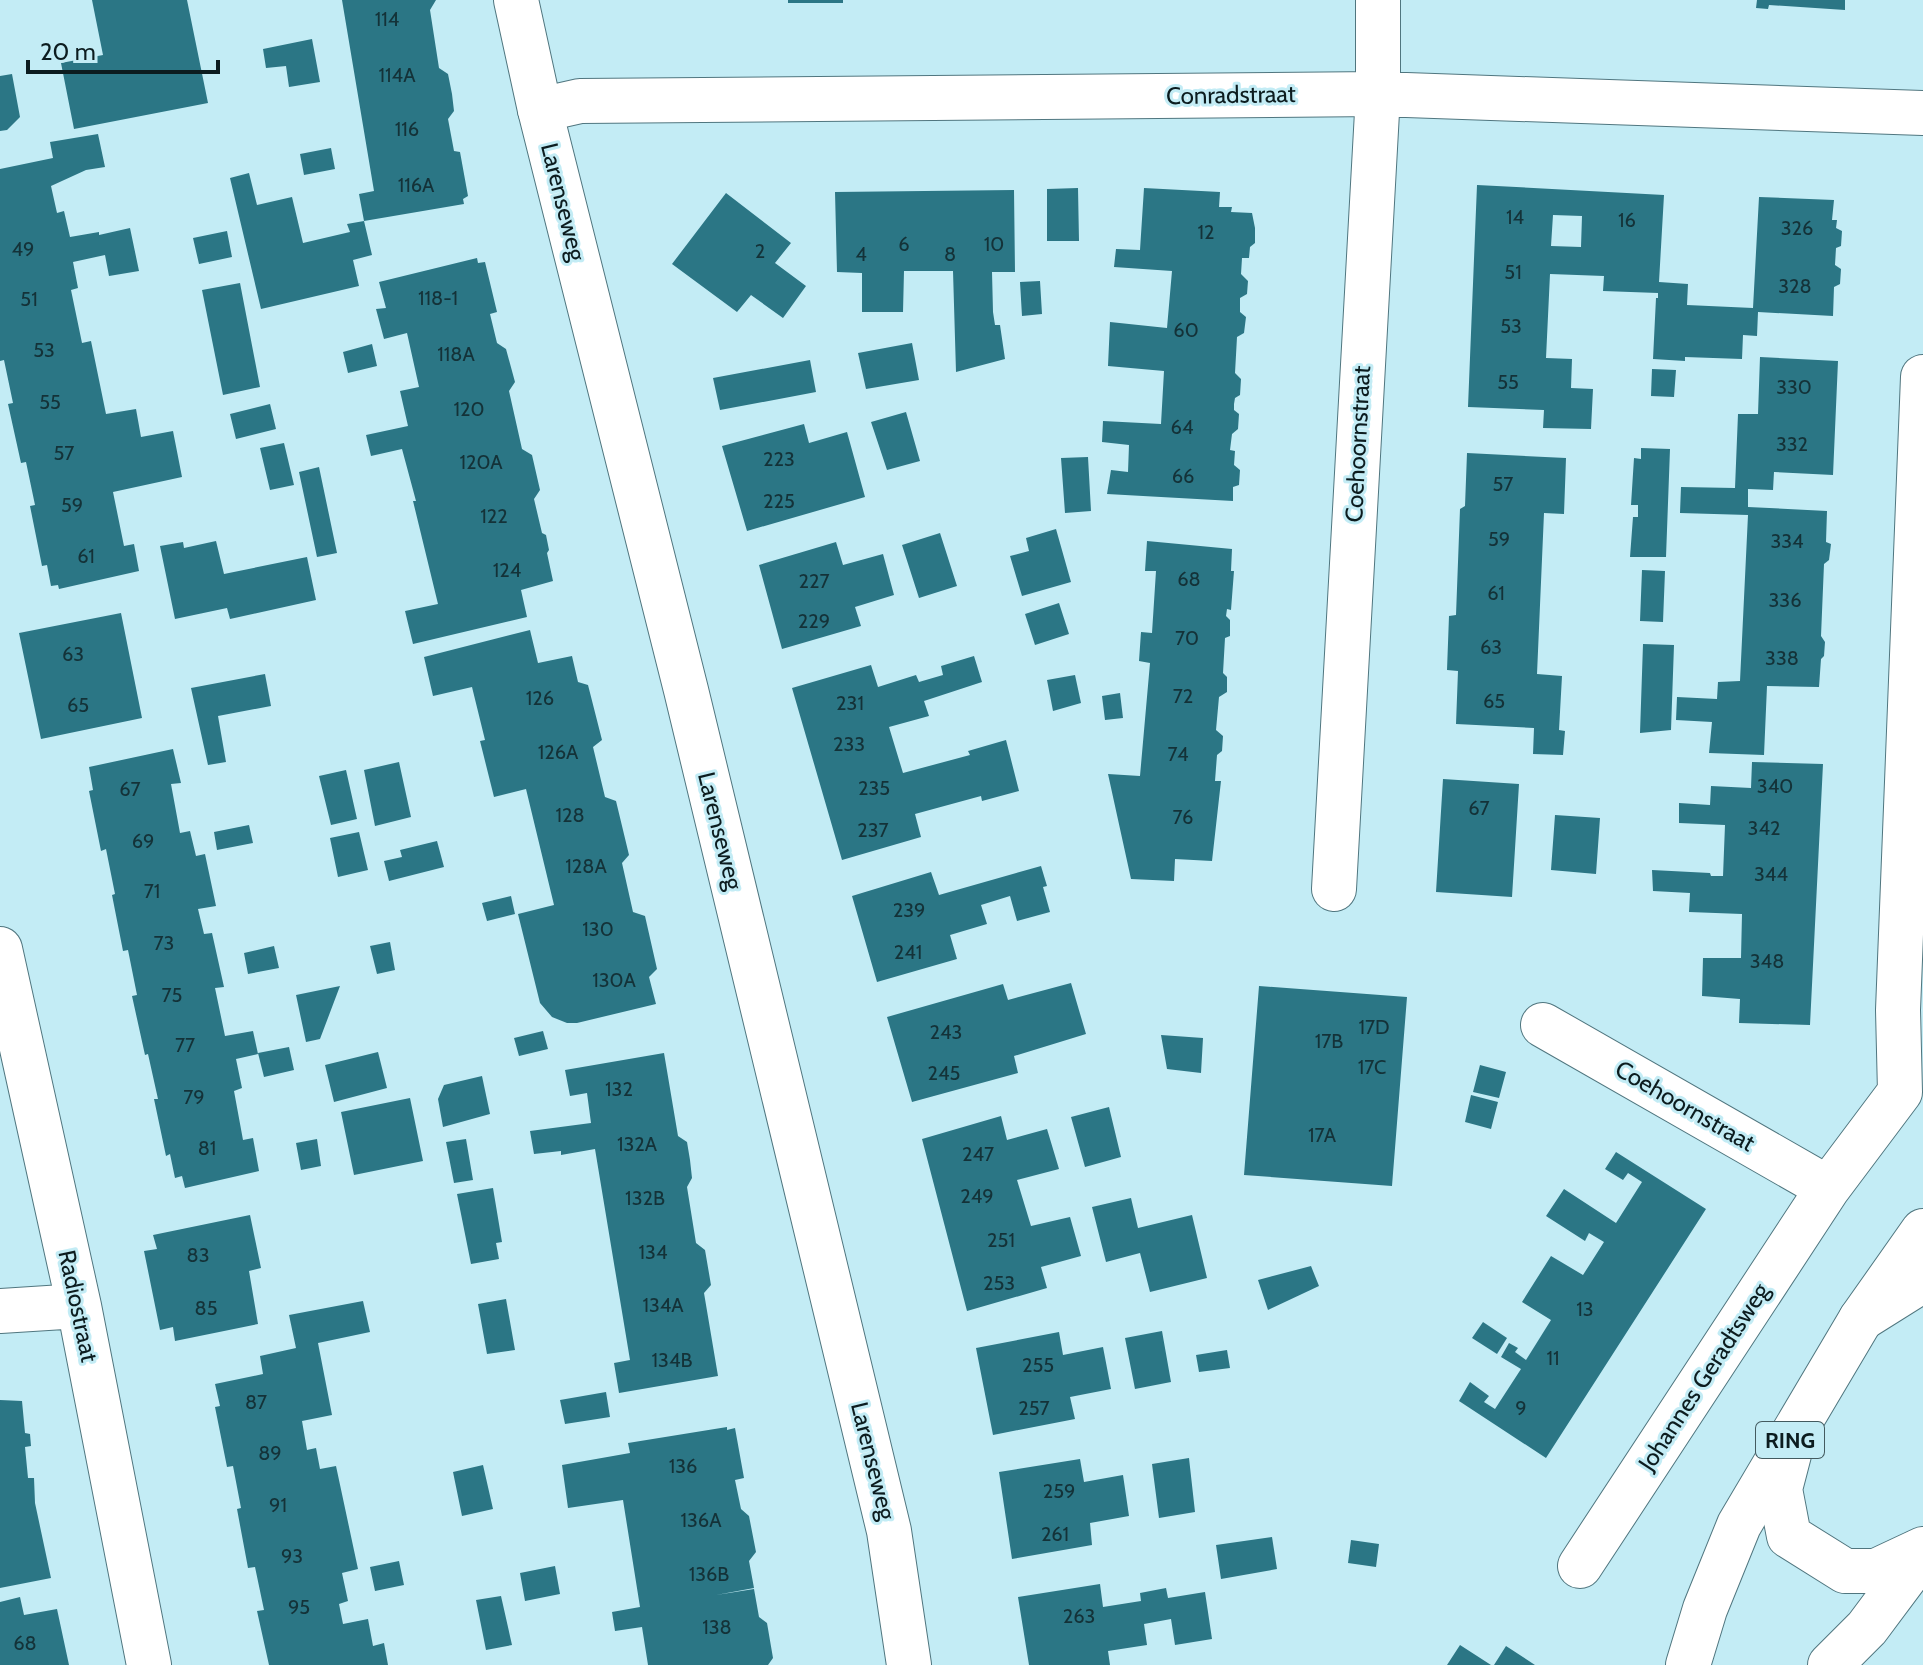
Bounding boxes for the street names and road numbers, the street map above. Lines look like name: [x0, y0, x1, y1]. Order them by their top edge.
street label: Conradstraat: [1166, 79, 1296, 110]
street label: Larenseweg: [535, 140, 592, 265]
street label: Coehoornstraat: [1339, 365, 1376, 523]
street label: Larenseweg: [692, 769, 749, 894]
street label: Coehoornstraat: [1610, 1054, 1760, 1157]
street label: Radiostraat: [52, 1247, 105, 1365]
street label: Johannes Geradtsweg: [1631, 1277, 1776, 1477]
street label: Larenseweg: [845, 1399, 902, 1524]
road number: RING: [1756, 1422, 1824, 1458]

